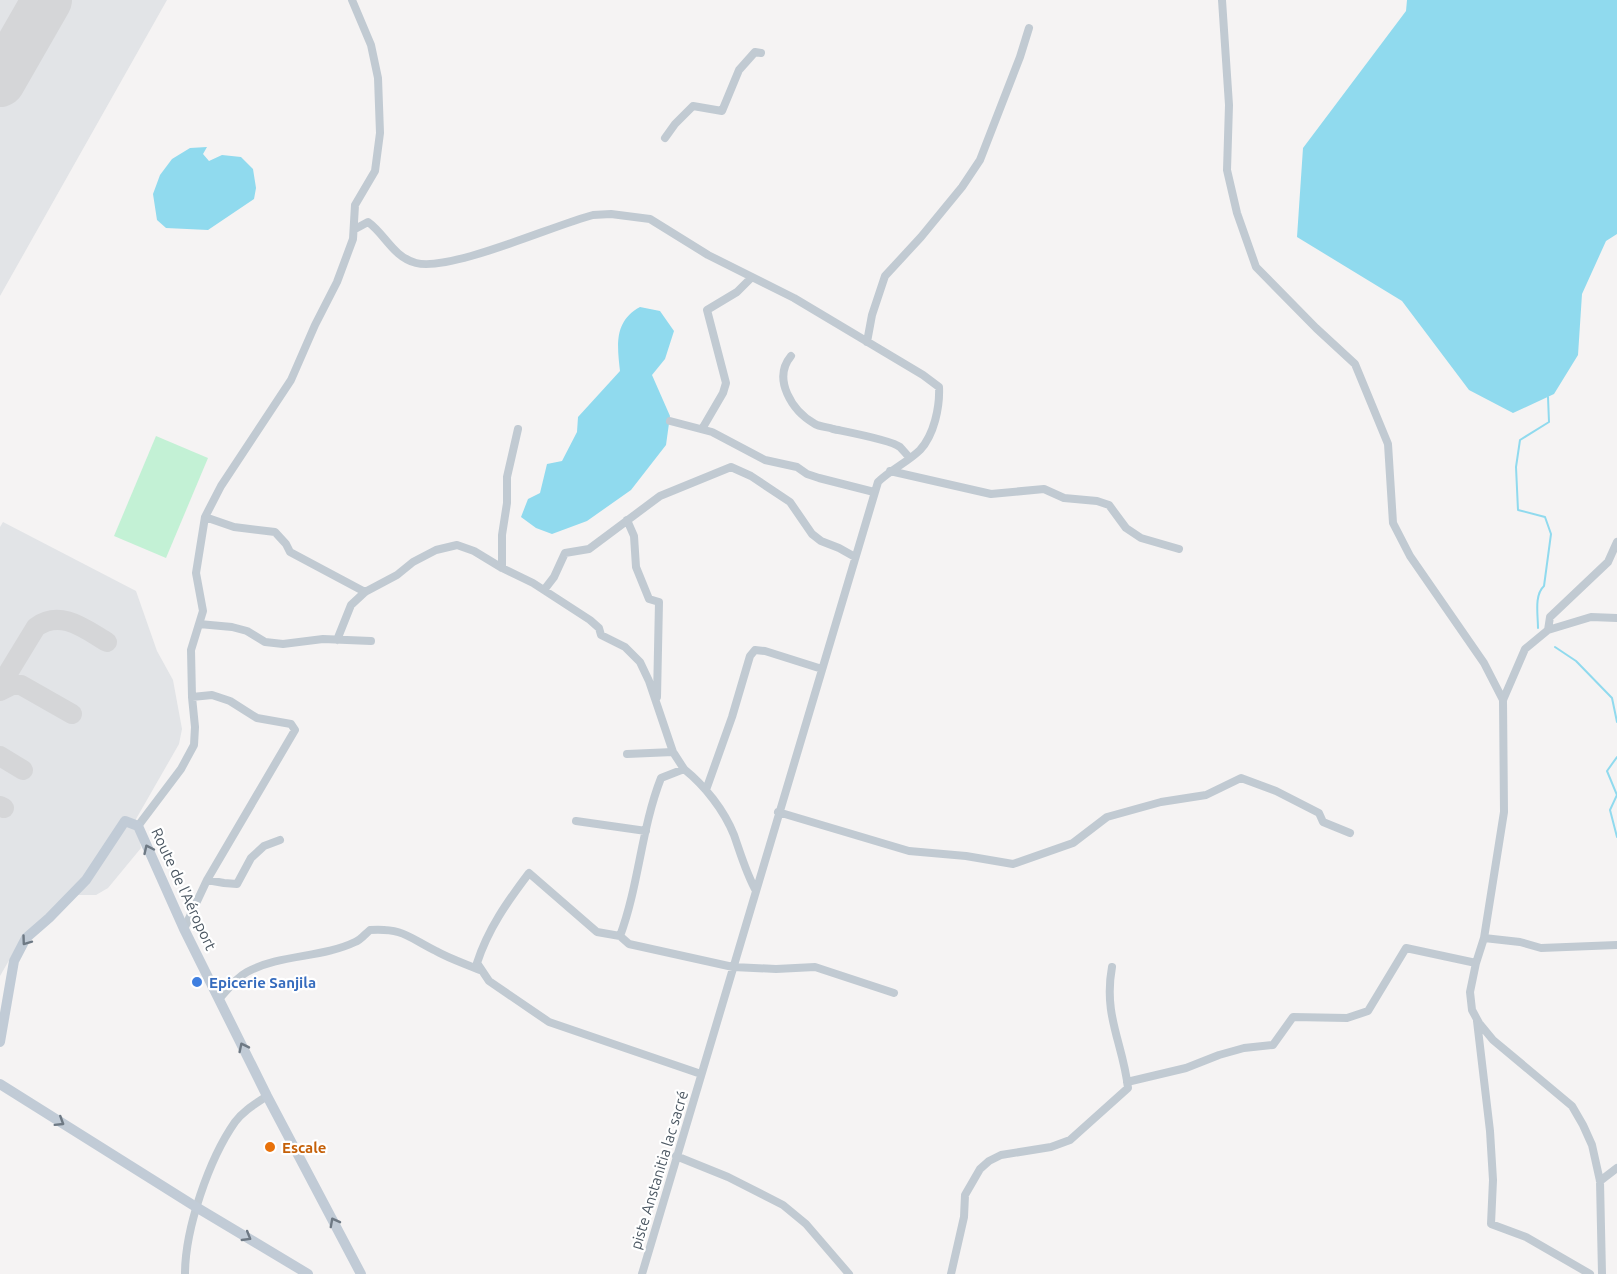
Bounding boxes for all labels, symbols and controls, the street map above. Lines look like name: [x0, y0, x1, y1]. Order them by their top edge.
street label: Route de l'Aéroport: [148, 825, 220, 953]
one-way arrow: [143, 844, 155, 855]
one-way arrow: [22, 934, 33, 945]
place label: Epicerie Sanjila: [209, 974, 316, 991]
marker: Epicerie Sanjila: [190, 975, 204, 989]
one-way arrow: [239, 1043, 251, 1054]
street label: piste Anstanitia lac sacré: [627, 1089, 691, 1251]
one-way arrow: [54, 1114, 64, 1126]
place label: Escale: [282, 1139, 326, 1156]
marker: Escale: [263, 1140, 277, 1154]
one-way arrow: [330, 1218, 341, 1229]
one-way arrow: [241, 1230, 251, 1242]

